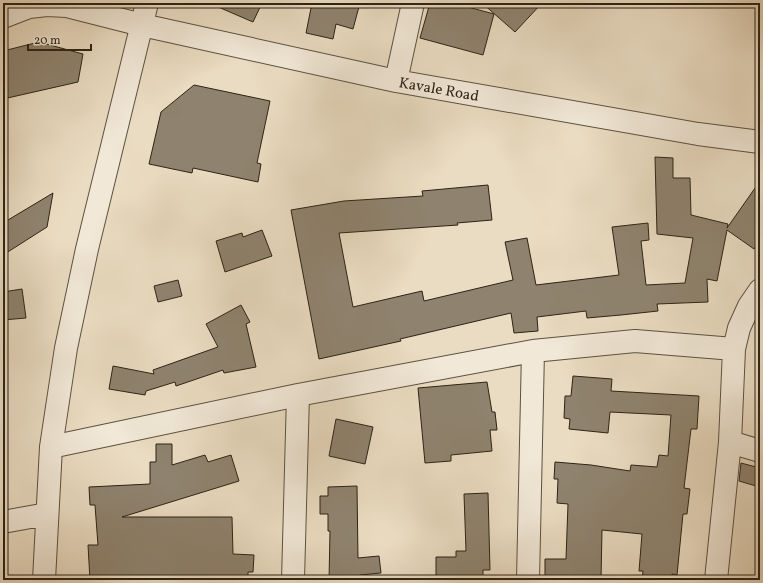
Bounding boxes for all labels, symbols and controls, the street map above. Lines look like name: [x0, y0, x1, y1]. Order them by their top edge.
scale bar: [28, 26, 91, 52]
text: 20 m: [34, 33, 61, 49]
street label: Kavale Road: [397, 73, 480, 108]

